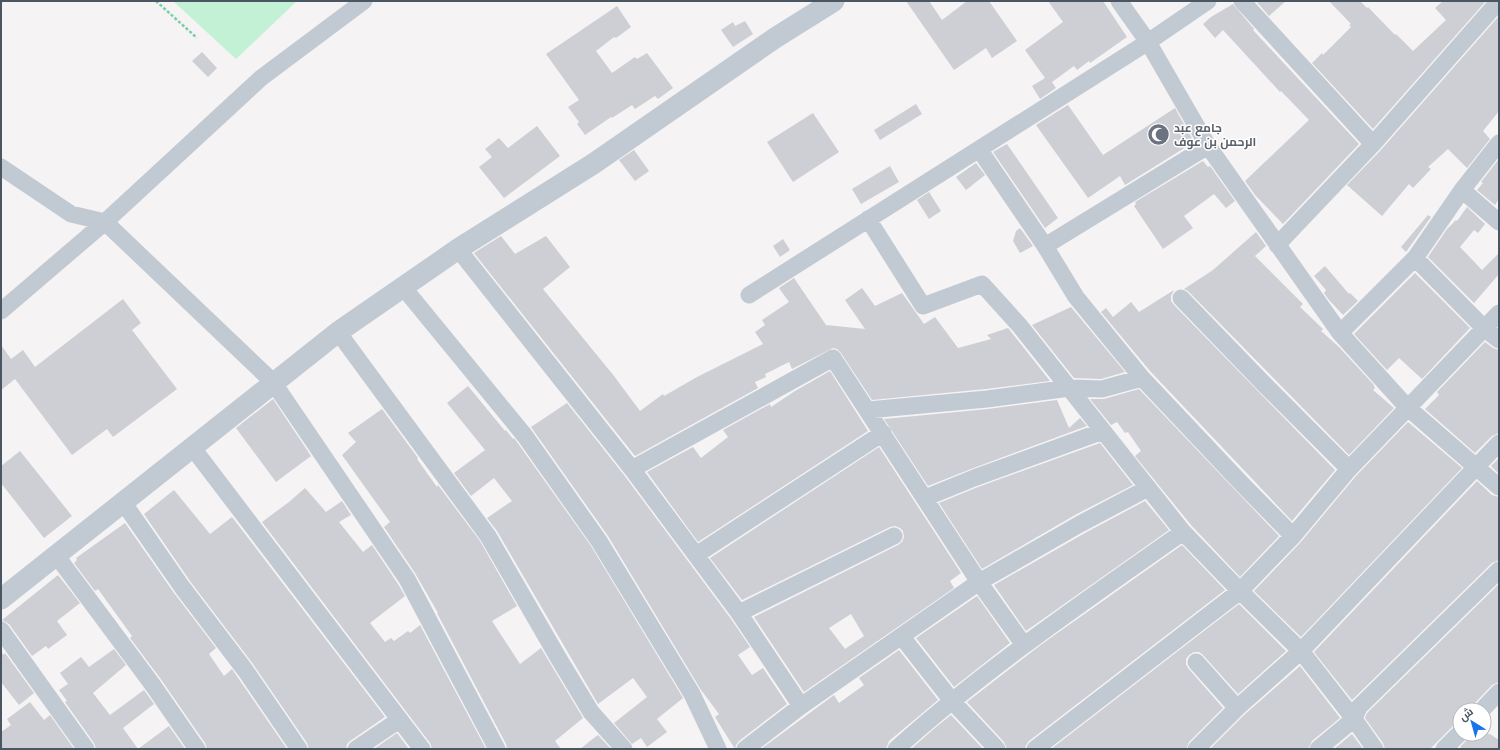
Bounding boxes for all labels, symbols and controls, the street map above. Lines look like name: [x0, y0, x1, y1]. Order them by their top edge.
place label: جامع عبد الرحمن بن عوف: [1174, 120, 1256, 150]
mosque icon: جامع عبد الرحمن بن عوف: [1146, 121, 1172, 147]
north arrow: [1452, 702, 1492, 742]
text: ش: [1456, 704, 1476, 724]

